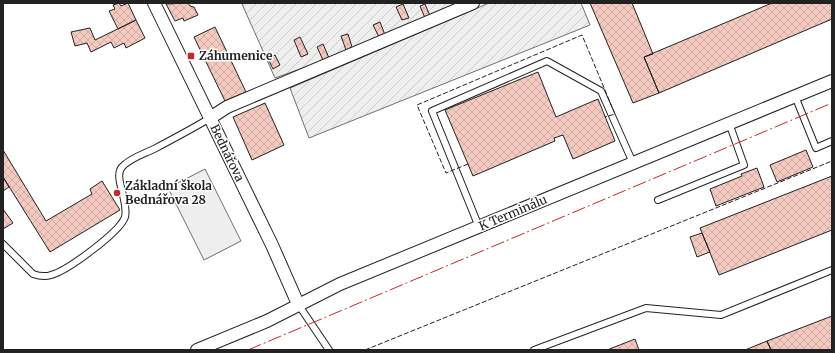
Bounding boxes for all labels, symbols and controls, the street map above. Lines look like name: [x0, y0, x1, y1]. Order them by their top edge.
place label: Záhumenice: [199, 48, 273, 63]
marker: Záhumenice: [186, 51, 196, 61]
street label: Bednářova: [207, 122, 248, 184]
place label: Základní škola Bednářova 28: [125, 178, 212, 207]
marker: Základní škola Bednářova 28: [112, 188, 122, 198]
street label: K Terminálu: [476, 191, 550, 234]

